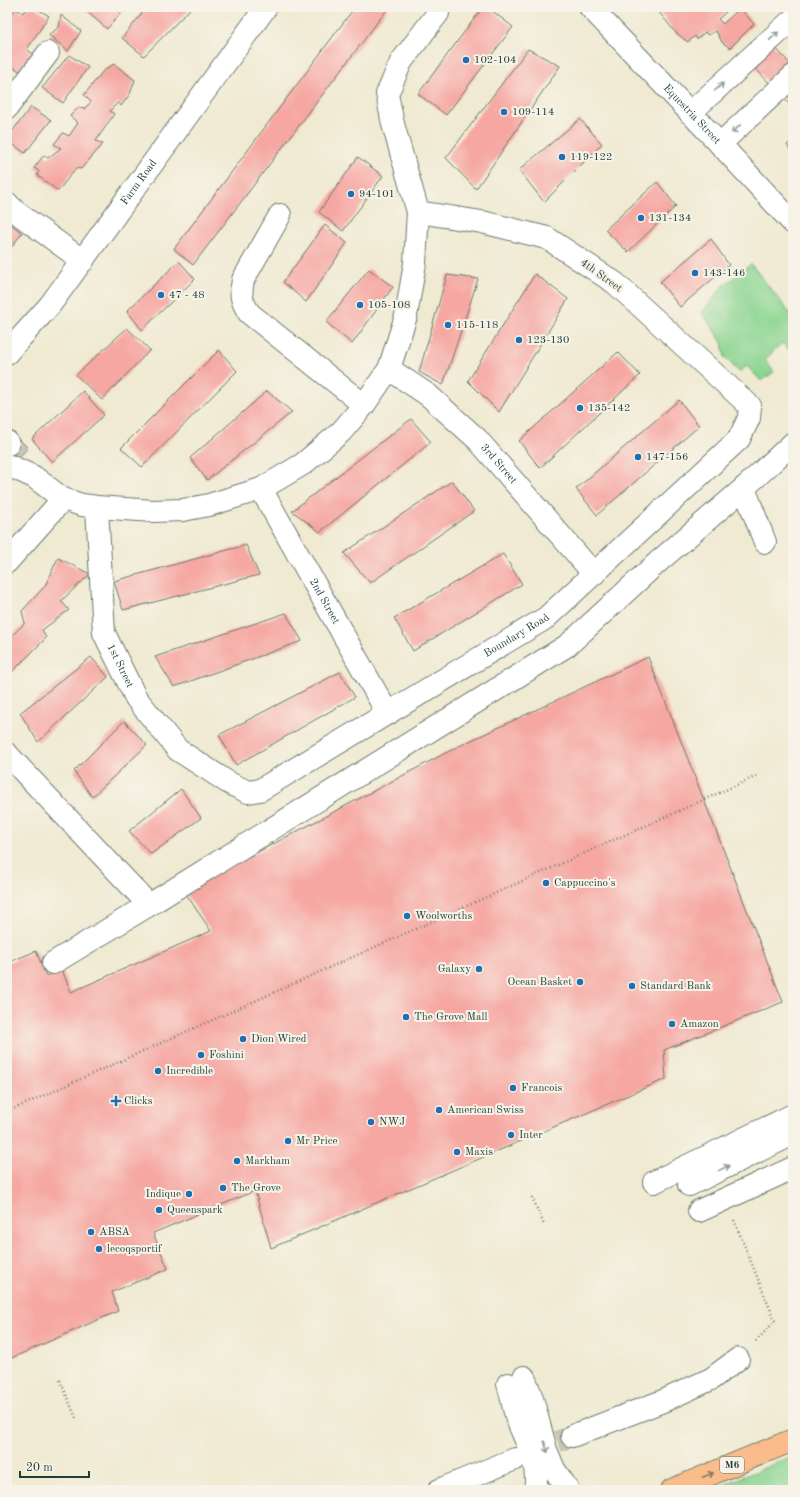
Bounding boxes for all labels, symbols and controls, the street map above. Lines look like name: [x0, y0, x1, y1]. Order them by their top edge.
one-way arrow: [769, 31, 779, 41]
marker: 102-104: [461, 55, 471, 65]
place label: 102-104: [474, 55, 516, 66]
street label: Equestria Street: [661, 82, 723, 147]
one-way arrow: [714, 82, 724, 91]
marker: 109-114: [499, 107, 509, 117]
place label: 109-114: [512, 107, 554, 118]
one-way arrow: [731, 124, 741, 134]
marker: 119-122: [557, 152, 567, 162]
place label: 119-122: [570, 152, 612, 163]
street label: Farm Road: [119, 157, 159, 207]
marker: 94-101: [346, 189, 356, 199]
place label: 94-101: [359, 189, 395, 200]
marker: 131-134: [636, 213, 646, 223]
place label: 131-134: [649, 213, 691, 224]
street label: 4th Street: [578, 257, 624, 295]
marker: 143-146: [690, 268, 700, 278]
place label: 143-146: [703, 268, 745, 279]
marker: 47 - 48: [156, 290, 166, 300]
place label: 47 - 48: [169, 290, 205, 301]
marker: 105-108: [355, 300, 365, 310]
place label: 105-108: [368, 300, 410, 311]
marker: 115-118: [443, 320, 453, 330]
place label: 115-118: [456, 320, 498, 331]
marker: 123-130: [514, 335, 524, 345]
place label: 123-130: [527, 335, 569, 346]
marker: 135-142: [575, 403, 585, 413]
place label: 135-142: [588, 403, 630, 414]
street label: 3rd Street: [479, 442, 519, 486]
marker: 147-156: [633, 452, 643, 462]
place label: 147-156: [646, 452, 688, 463]
street label: 2nd Street: [307, 577, 342, 626]
street label: Boundary Road: [482, 612, 552, 659]
street label: 1st Street: [105, 642, 136, 690]
marker: Cappuccino's: [541, 878, 551, 888]
place label: Cappuccino's: [554, 878, 616, 889]
marker: Woolworths: [402, 911, 412, 921]
place label: Woolworths: [415, 911, 472, 922]
place label: Galaxy: [438, 964, 471, 975]
marker: Galaxy: [474, 964, 484, 974]
place label: Ocean Basket: [508, 977, 572, 988]
marker: Ocean Basket: [575, 977, 585, 987]
marker: Standard Bank: [627, 981, 637, 991]
place label: Standard Bank: [640, 981, 712, 992]
marker: The Grove Mall: [401, 1012, 411, 1022]
place label: The Grove Mall: [414, 1012, 487, 1023]
marker: Amazon: [667, 1019, 677, 1029]
place label: Amazon: [680, 1019, 719, 1030]
marker: Dion Wired: [238, 1034, 248, 1044]
place label: Dion Wired: [251, 1034, 307, 1045]
marker: Foshini: [196, 1050, 206, 1060]
place label: Foshini: [209, 1050, 244, 1061]
marker: Incredible: [153, 1066, 163, 1076]
place label: Incredible: [166, 1066, 213, 1077]
marker: Francois: [508, 1083, 518, 1093]
place label: Francois: [521, 1083, 563, 1094]
marker: Clicks: [111, 1096, 121, 1106]
place label: Clicks: [124, 1096, 153, 1107]
marker: American Swiss: [434, 1105, 444, 1115]
place label: American Swiss: [447, 1105, 524, 1116]
marker: NWJ: [366, 1117, 376, 1127]
place label: NWJ: [379, 1117, 405, 1128]
marker: Inter: [506, 1130, 516, 1140]
place label: Inter: [519, 1130, 543, 1141]
marker: Mr Price: [283, 1136, 293, 1146]
place label: Mr Price: [296, 1136, 338, 1147]
marker: Maxis: [452, 1147, 462, 1157]
place label: Maxis: [465, 1147, 493, 1158]
marker: Markham: [232, 1156, 242, 1166]
place label: Markham: [245, 1156, 290, 1167]
one-way arrow: [718, 1164, 730, 1171]
marker: The Grove: [218, 1183, 228, 1193]
place label: The Grove: [231, 1183, 281, 1194]
place label: Indique: [146, 1189, 181, 1200]
marker: Indique: [184, 1189, 194, 1199]
marker: Queenspark: [154, 1205, 164, 1215]
place label: Queenspark: [167, 1205, 223, 1216]
marker: ABSA: [86, 1227, 96, 1237]
place label: ABSA: [99, 1227, 131, 1238]
marker: lecoqsportif: [94, 1244, 104, 1254]
place label: lecoqsportif: [107, 1244, 162, 1255]
one-way arrow: [543, 1440, 550, 1453]
scale bar: [20, 1453, 89, 1479]
road number: M6: [720, 1457, 744, 1473]
text: 20 m: [26, 1462, 53, 1474]
one-way arrow: [701, 1471, 713, 1478]

